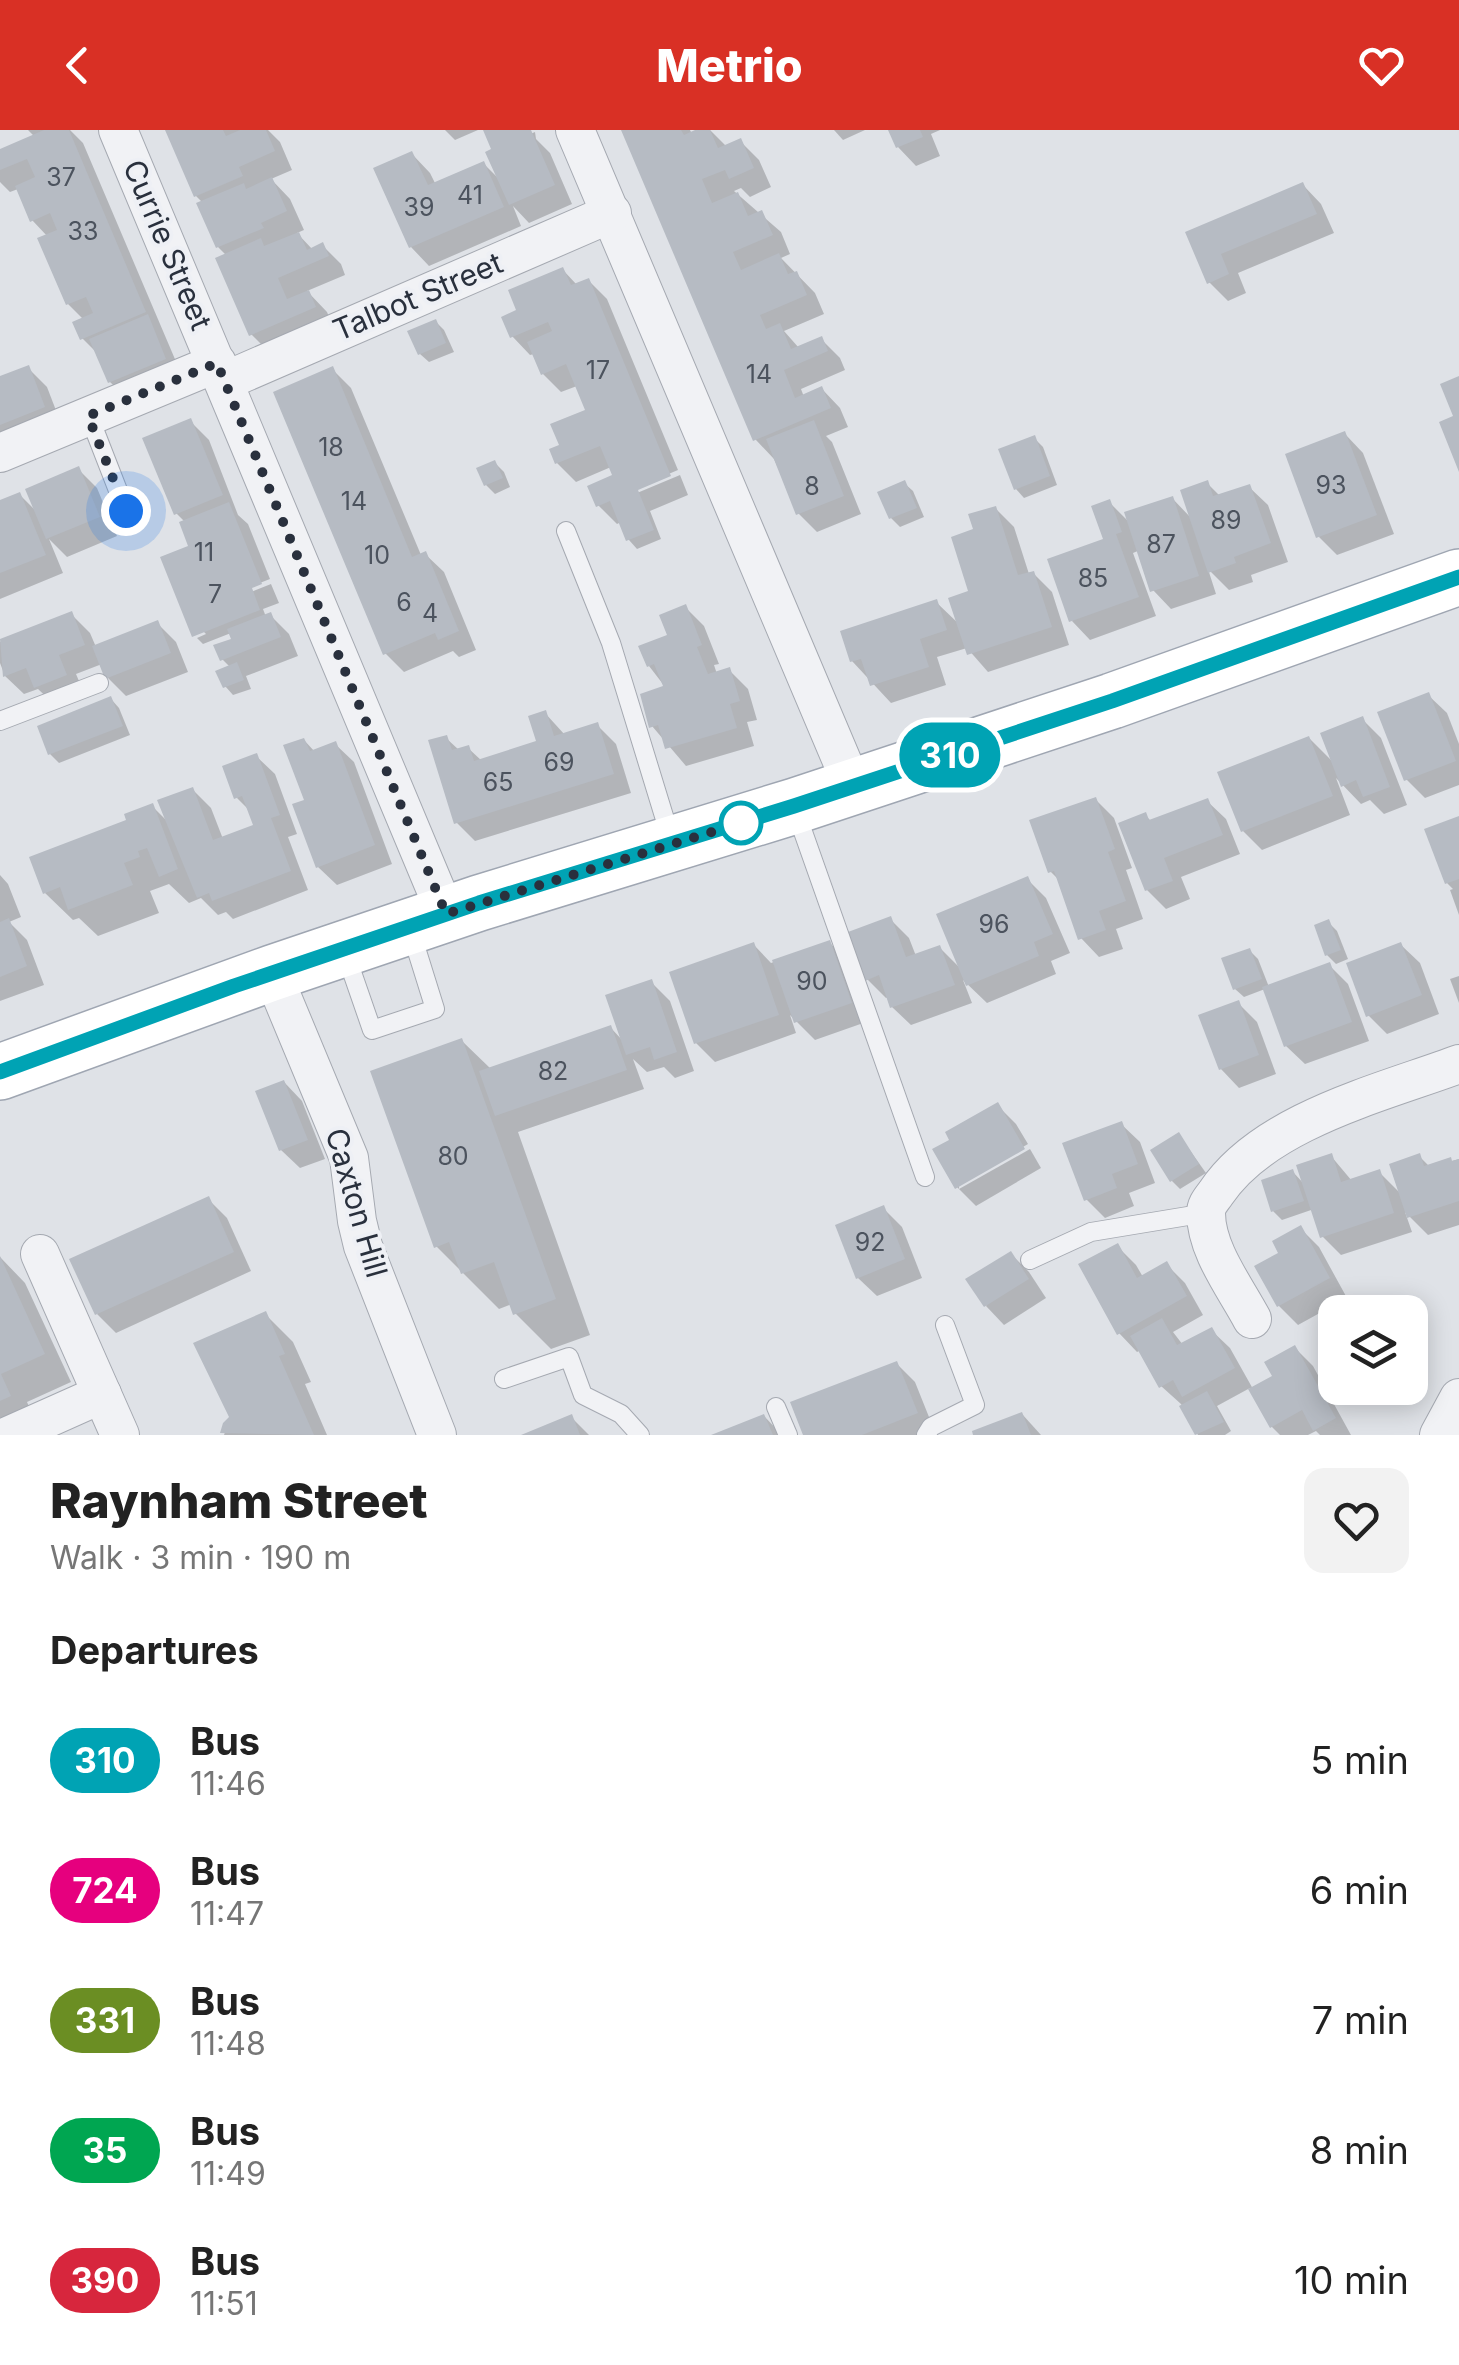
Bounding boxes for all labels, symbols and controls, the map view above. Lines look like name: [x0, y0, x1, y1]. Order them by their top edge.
icon: back: [50, 38, 105, 93]
text: Metrio: [656, 38, 803, 93]
icon: heart: [1354, 38, 1409, 93]
street label: Currie Street: [116, 154, 220, 335]
house number: 37: [46, 162, 76, 192]
house number: 41: [457, 180, 483, 210]
house number: 39: [404, 192, 434, 222]
house number: 33: [68, 216, 98, 246]
street label: Talbot Street: [327, 244, 508, 348]
house number: 17: [586, 355, 610, 385]
house number: 14: [746, 359, 772, 389]
house number: 18: [318, 432, 344, 462]
house number: 93: [1316, 470, 1346, 500]
house number: 8: [804, 471, 820, 501]
your location: [101, 486, 151, 536]
house number: 14: [341, 486, 367, 516]
house number: 89: [1211, 505, 1241, 535]
house number: 87: [1146, 529, 1176, 559]
house number: 11: [194, 537, 214, 567]
house number: 10: [364, 540, 390, 570]
house number: 85: [1078, 563, 1108, 593]
house number: 7: [208, 579, 222, 609]
house number: 6: [396, 587, 412, 617]
house number: 4: [422, 598, 438, 628]
line badge: 310: [892, 722, 1008, 788]
text: 310: [919, 734, 981, 776]
house number: 69: [543, 747, 575, 777]
house number: 65: [483, 767, 513, 797]
unlabelled marker: [720, 802, 762, 844]
house number: 96: [978, 909, 1010, 939]
house number: 90: [796, 966, 828, 996]
house number: 82: [538, 1056, 568, 1086]
street label: Caxton Hill: [319, 1124, 395, 1281]
house number: 80: [437, 1141, 469, 1171]
house number: 92: [855, 1227, 885, 1257]
map controls: [1318, 1295, 1428, 1405]
button: layers: [1318, 1295, 1428, 1405]
button: heart: [1304, 1468, 1409, 1573]
text: Raynham Street: [50, 1471, 428, 1530]
text: Walk · 3 min · 190 m: [50, 1538, 351, 1577]
text: Departures: [50, 1627, 259, 1673]
text: Bus: [190, 1718, 260, 1764]
text: 5 min: [1310, 1737, 1409, 1783]
text: 310: [74, 1739, 136, 1781]
text: 11:46: [190, 1764, 266, 1803]
text: Bus: [190, 1848, 260, 1894]
text: 6 min: [1310, 1867, 1409, 1913]
text: 724: [72, 1869, 138, 1911]
text: 11:47: [190, 1894, 264, 1933]
text: Bus: [190, 1978, 260, 2024]
text: 7 min: [1312, 1997, 1409, 2043]
text: 331: [75, 1999, 135, 2041]
text: 11:48: [190, 2024, 266, 2063]
text: Bus: [190, 2108, 260, 2154]
text: 8 min: [1310, 2127, 1409, 2173]
text: 35: [83, 2129, 127, 2171]
text: 11:49: [190, 2154, 266, 2193]
text: Bus: [190, 2238, 260, 2284]
text: 10 min: [1294, 2257, 1409, 2303]
text: 390: [71, 2259, 139, 2301]
text: 11:51: [190, 2284, 258, 2323]

